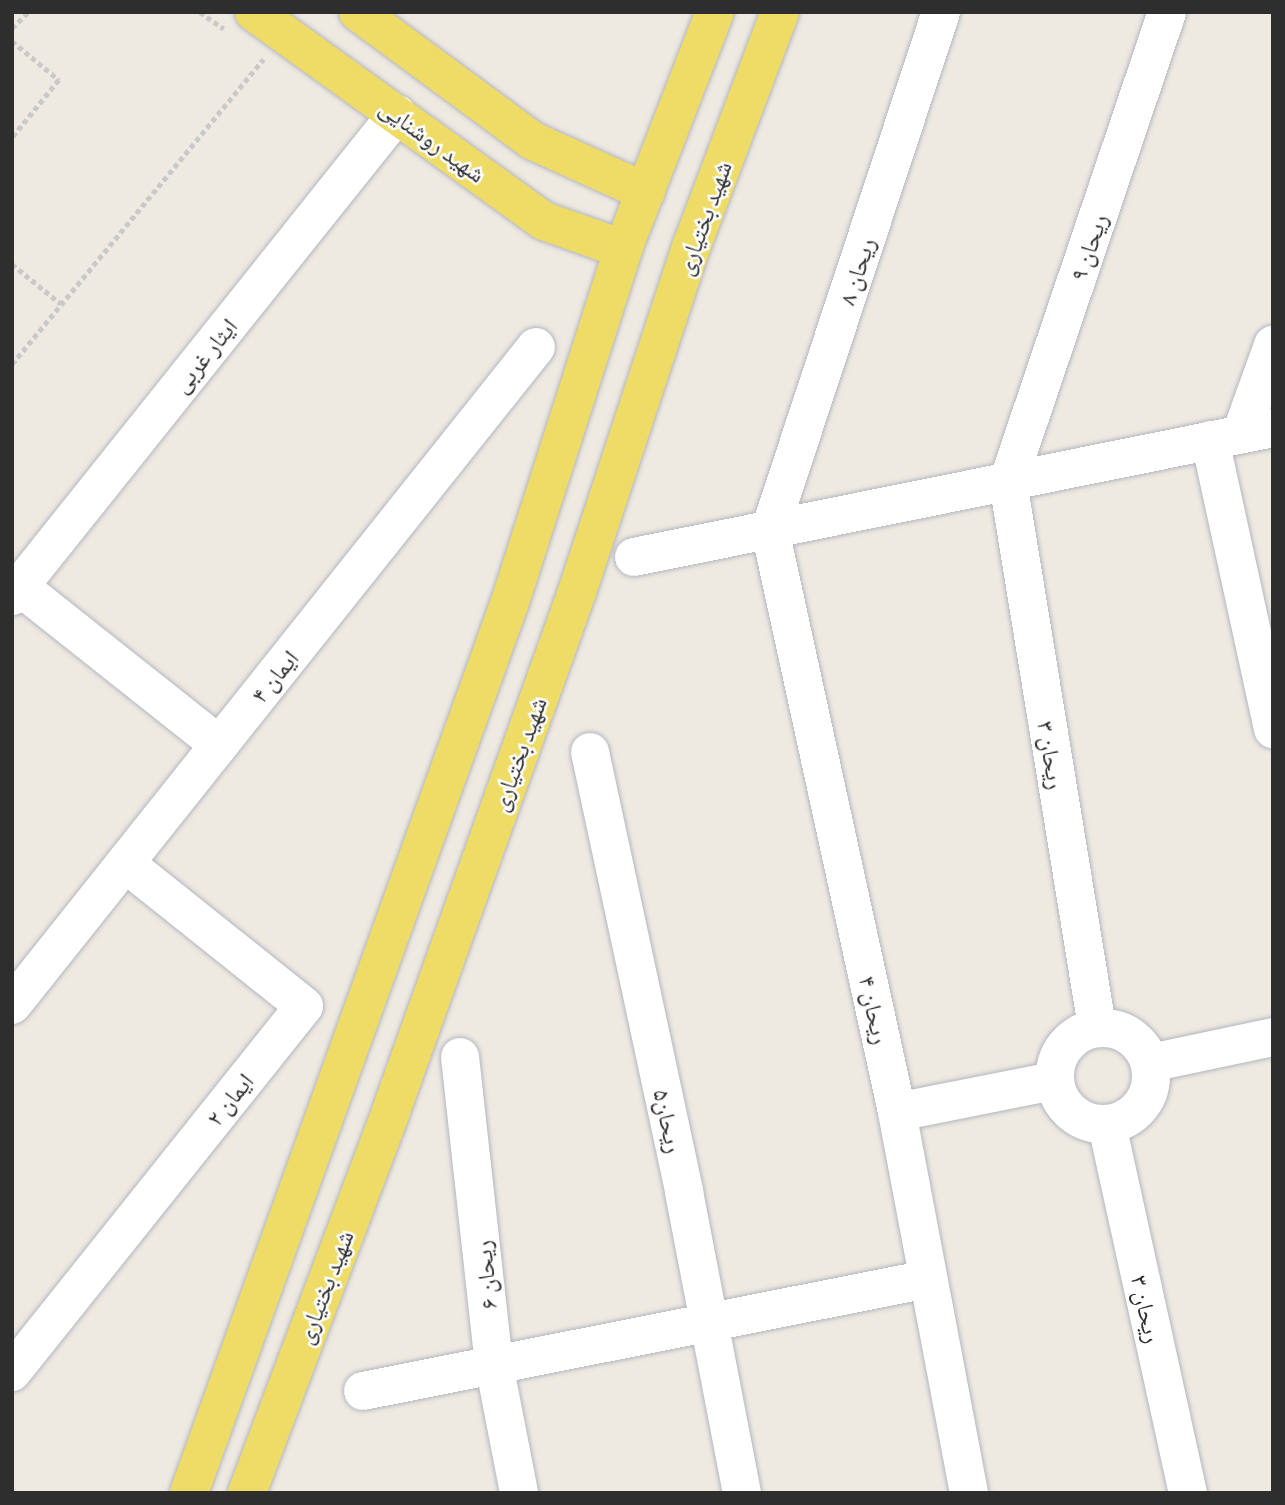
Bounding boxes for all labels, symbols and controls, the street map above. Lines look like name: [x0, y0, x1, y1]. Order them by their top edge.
street label: شهید روشنایی: [375, 92, 491, 188]
street label: شهید بختیاری: [669, 157, 737, 279]
street label: ریحان ۹: [1063, 210, 1113, 284]
street label: ریحان ۸: [832, 234, 880, 308]
street label: ایثار غربی: [165, 312, 243, 398]
street label: ایمان ۴: [244, 644, 304, 708]
street label: شهید بختیاری: [484, 693, 552, 815]
street label: ریحان ۳: [1032, 719, 1072, 791]
street label: ریحان ۴: [854, 973, 896, 1047]
street label: ایمان ۲: [199, 1067, 259, 1131]
street label: ریحان۵: [648, 1087, 690, 1155]
street label: شهید بختیاری: [289, 1226, 359, 1348]
street label: ریحان ۶: [467, 1239, 503, 1311]
street label: ریحان ۳: [1126, 1272, 1168, 1346]

